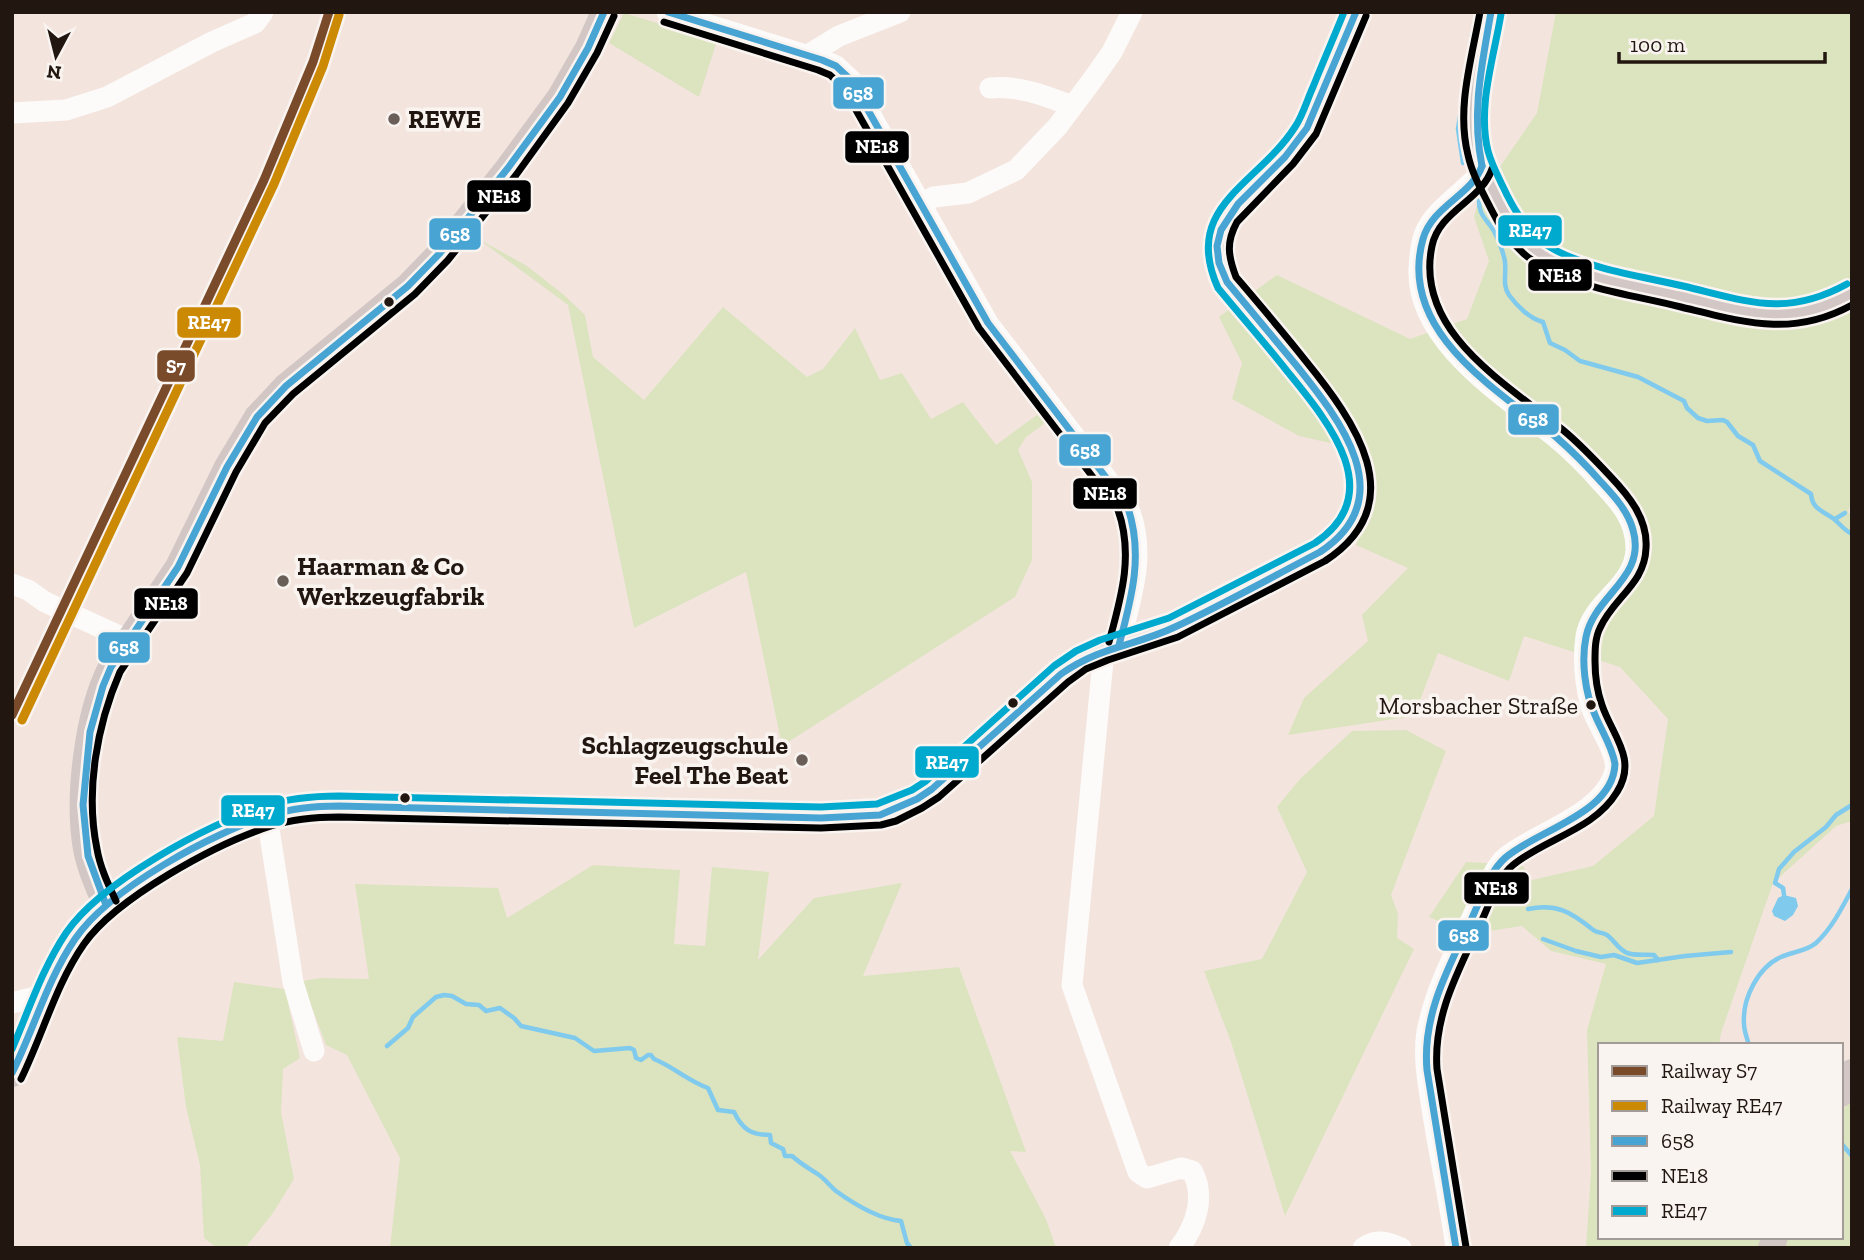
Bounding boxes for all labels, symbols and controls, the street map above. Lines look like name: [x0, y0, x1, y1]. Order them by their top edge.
north arrow: [21, 21, 91, 91]
scale bar: [1619, 21, 1826, 65]
text: 100 m: [1630, 32, 1685, 57]
text: N: [45, 60, 63, 85]
line badge: 658: [832, 76, 885, 110]
text: 658: [843, 82, 873, 105]
place label: REWE: [408, 103, 481, 135]
marker: REWE: [386, 111, 402, 127]
line badge: NE18: [844, 130, 910, 164]
text: NE18: [855, 135, 899, 158]
line badge: NE18: [466, 179, 532, 213]
text: NE18: [477, 185, 521, 208]
line badge: RE47: [1497, 214, 1563, 247]
line badge: 658: [428, 217, 482, 251]
text: RE47: [1508, 219, 1552, 242]
text: 658: [440, 223, 470, 246]
line badge: NE18: [1527, 258, 1593, 292]
text: NE18: [1538, 264, 1582, 287]
unlabelled marker: [382, 295, 396, 309]
line badge: RE47: [176, 306, 242, 339]
text: RE47: [187, 311, 231, 334]
line badge: S7: [156, 349, 196, 383]
text: S7: [166, 355, 187, 378]
line badge: 658: [1507, 403, 1560, 436]
text: 658: [1518, 408, 1548, 431]
line badge: 658: [1058, 433, 1112, 467]
text: 658: [1070, 439, 1100, 462]
line badge: NE18: [1072, 477, 1138, 510]
text: NE18: [1083, 482, 1127, 505]
place label: Haarman & Co Werkzeugfabrik: [297, 550, 485, 612]
marker: Haarman & Co Werkzeugfabrik: [275, 573, 291, 589]
line badge: NE18: [133, 587, 199, 620]
text: NE18: [144, 592, 188, 615]
line badge: 658: [97, 631, 151, 664]
text: 658: [109, 636, 139, 659]
place label: Morsbacher Straße: [1379, 691, 1578, 720]
unlabelled marker: [1006, 696, 1020, 710]
marker: Morsbacher Straße: [1584, 698, 1598, 712]
place label: Schlagzeugschule Feel The Beat: [581, 729, 789, 791]
line badge: RE47: [914, 745, 980, 779]
text: RE47: [925, 751, 969, 774]
marker: Schlagzeugschule Feel The Beat: [794, 752, 810, 768]
unlabelled marker: [398, 791, 412, 805]
line badge: RE47: [220, 794, 286, 827]
text: RE47: [231, 799, 275, 822]
line badge: NE18: [1463, 871, 1530, 905]
text: NE18: [1474, 877, 1518, 900]
line badge: 658: [1437, 919, 1490, 952]
text: 658: [1449, 924, 1479, 947]
legend: [1598, 1043, 1843, 1239]
text: Railway S7: [1661, 1058, 1757, 1083]
text: Railway RE47: [1661, 1093, 1782, 1118]
text: 658: [1661, 1128, 1694, 1153]
text: NE18: [1661, 1163, 1708, 1188]
text: RE47: [1661, 1198, 1707, 1223]

